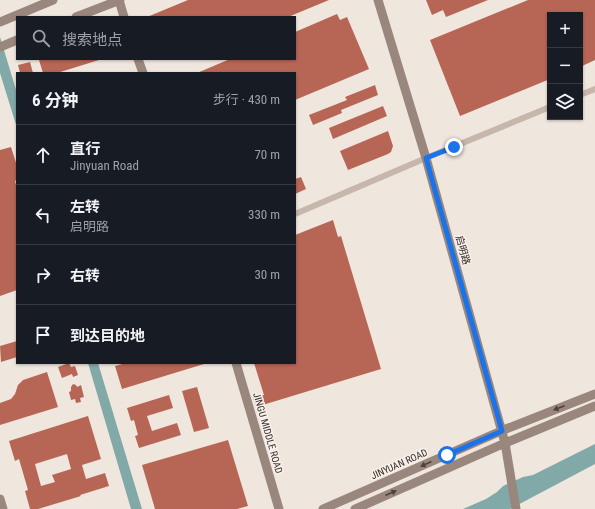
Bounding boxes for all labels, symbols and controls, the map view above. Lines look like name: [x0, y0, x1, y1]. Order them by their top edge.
map controls: [547, 12, 583, 120]
button: +: [547, 12, 583, 48]
search box: [16, 16, 296, 60]
icon: search: [30, 27, 52, 49]
text: 搜索地点: [62, 31, 122, 49]
button: −: [547, 48, 583, 84]
button: layers: [547, 84, 583, 120]
text: 6 分钟: [32, 90, 79, 110]
text: 步行 · 430 m: [213, 92, 280, 107]
route end: [445, 138, 463, 156]
text: 直行: [70, 140, 100, 158]
icon: ahead: [32, 144, 54, 166]
text: 70 m: [254, 147, 280, 162]
text: Jinyuan Road: [70, 158, 139, 173]
text: 左转: [70, 198, 100, 216]
icon: left: [32, 204, 54, 226]
text: 330 m: [248, 207, 280, 222]
text: 启明路: [70, 219, 109, 234]
street label: 启明路: [454, 234, 472, 266]
icon: right: [32, 264, 54, 286]
text: 右转: [70, 267, 100, 285]
text: 30 m: [254, 267, 280, 282]
icon: arrive: [32, 324, 54, 346]
text: 到达目的地: [70, 327, 145, 345]
street label: JINGU MIDDLE ROAD: [251, 391, 285, 475]
one-way arrow: [552, 406, 564, 412]
route start: [438, 446, 456, 464]
street label: JINYUAN ROAD: [369, 447, 429, 481]
one-way arrow: [420, 461, 431, 467]
one-way arrow: [385, 490, 396, 496]

